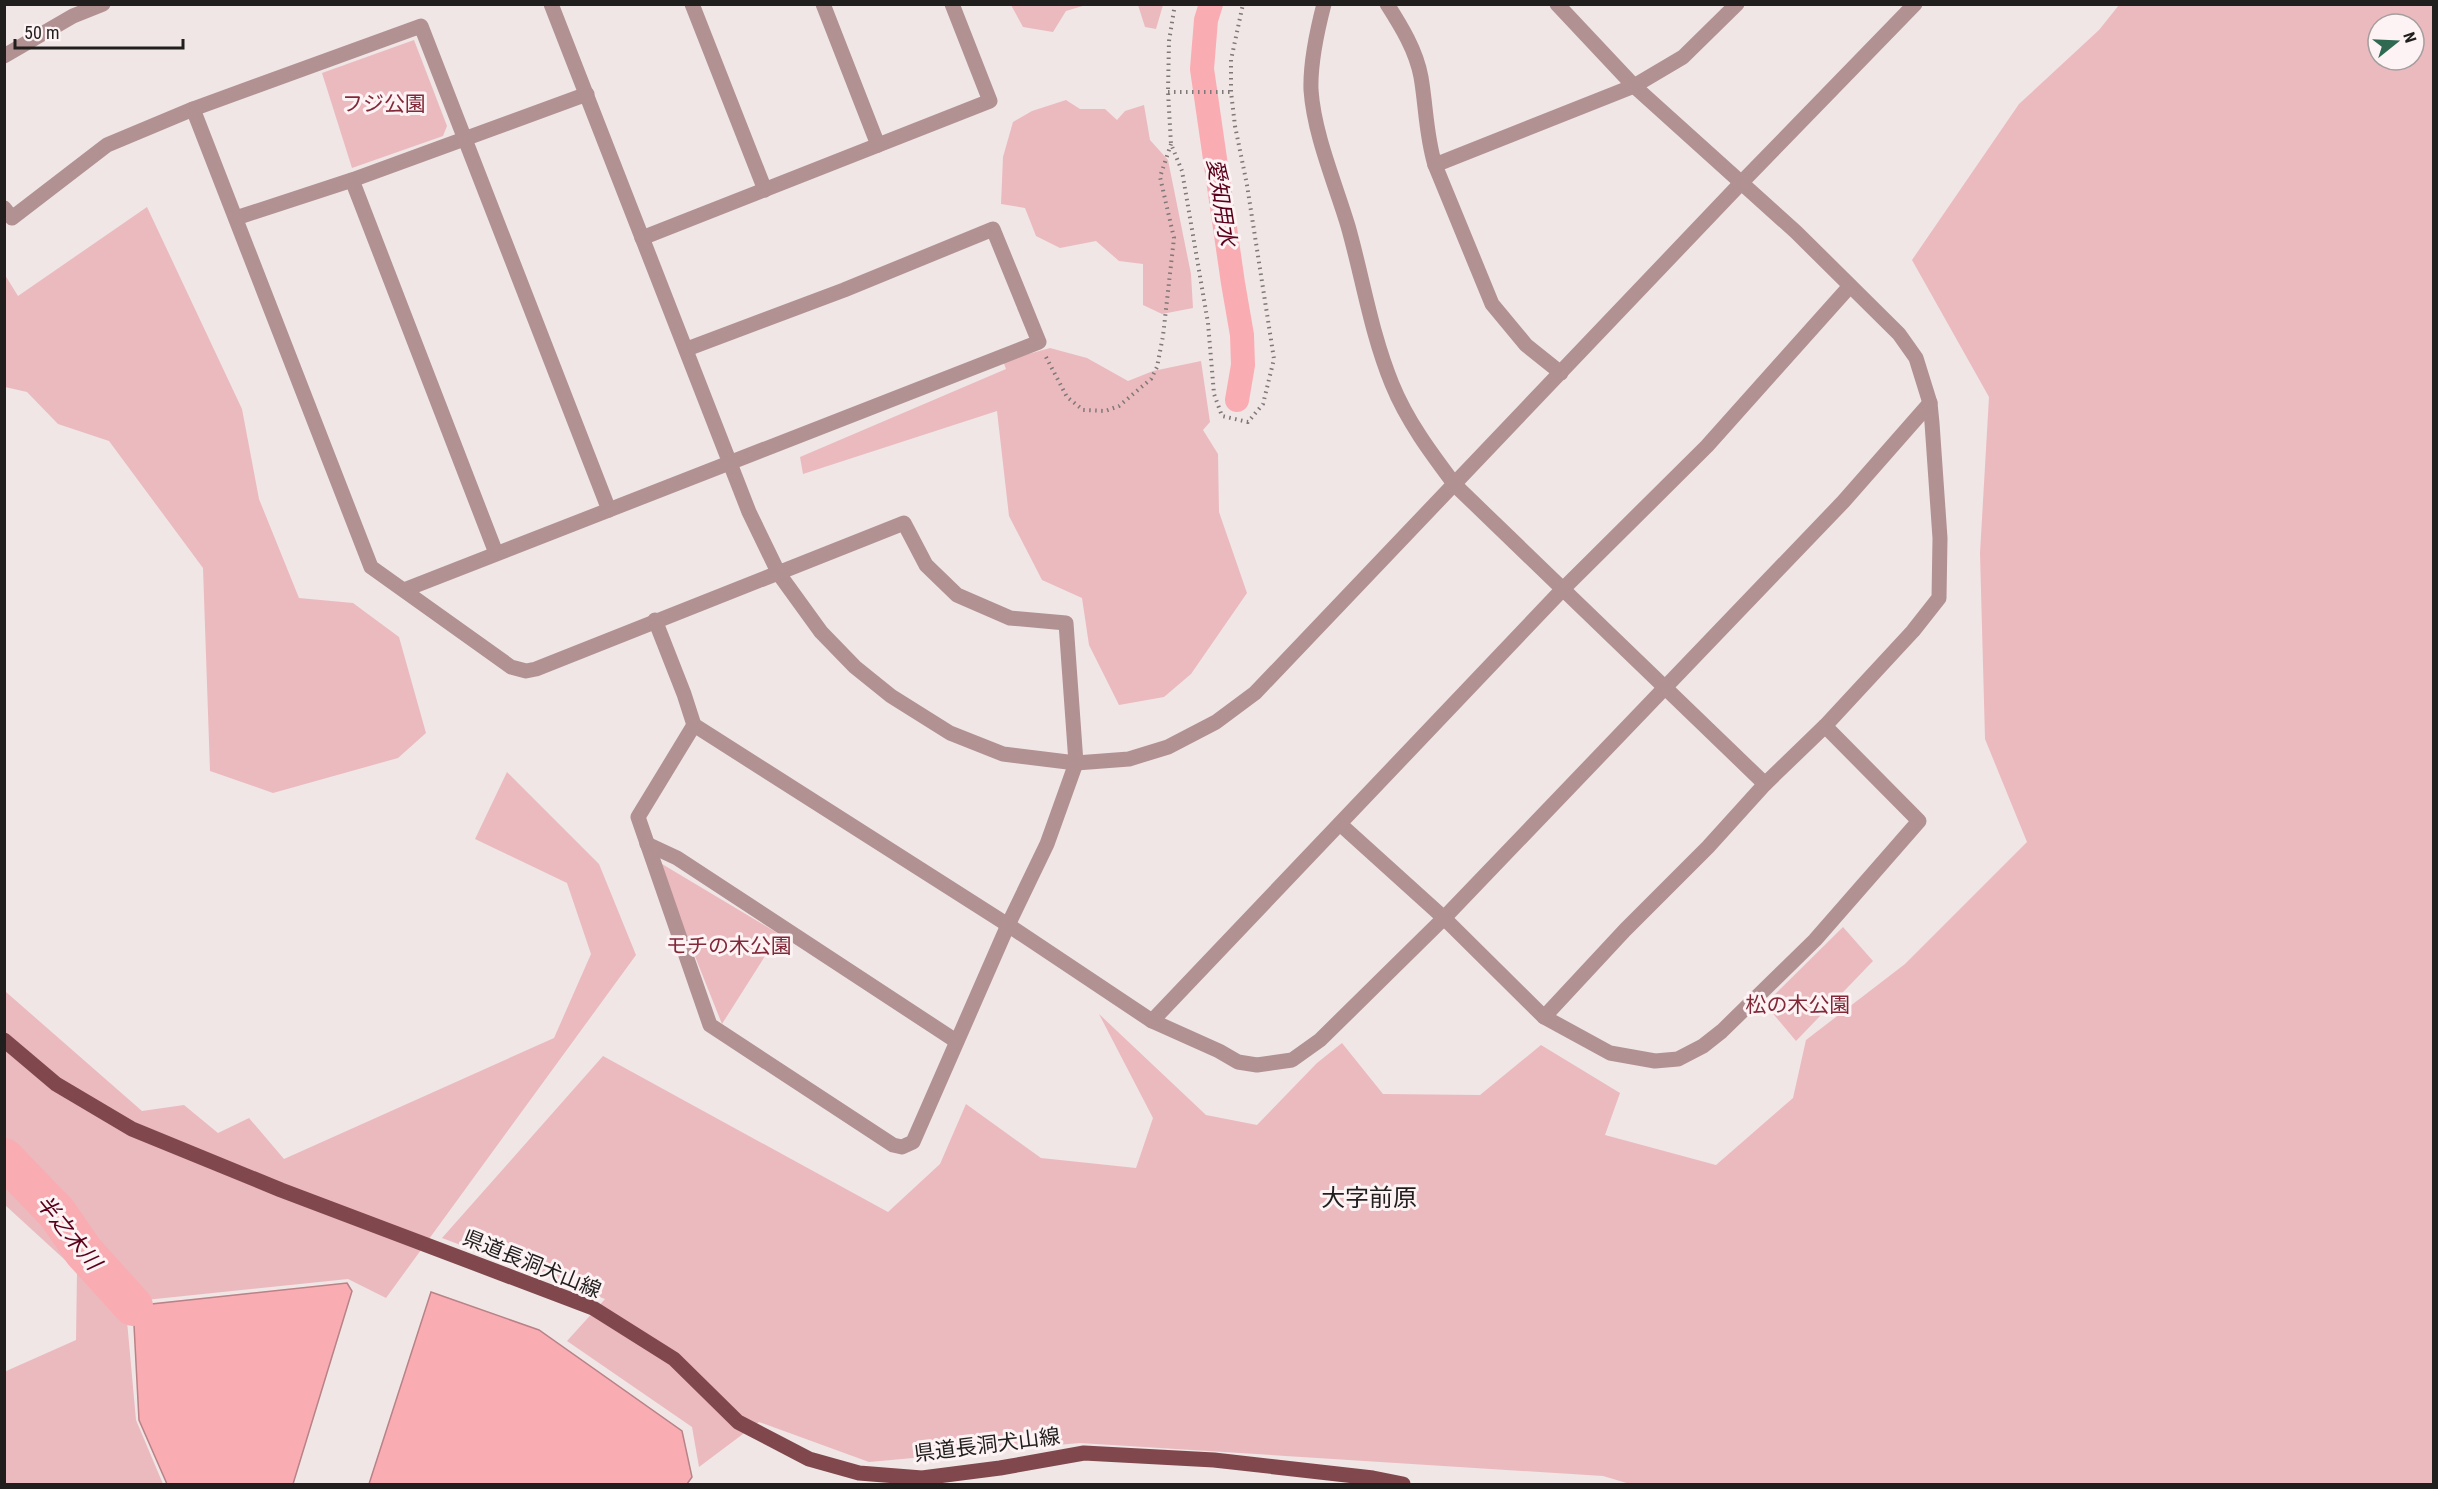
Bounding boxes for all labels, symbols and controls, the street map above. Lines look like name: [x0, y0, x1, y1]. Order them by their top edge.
scale bar: [15, 12, 183, 50]
north arrow: [2366, 12, 2426, 72]
text: 50 m: [24, 22, 59, 43]
text: N: [2399, 30, 2420, 45]
park label: フジ公園: [342, 92, 426, 116]
water label: 愛知用水: [1202, 157, 1241, 249]
park label: モチの木公園: [666, 934, 792, 958]
park label: 松の木公園: [1746, 993, 1851, 1017]
district label: 大字前原: [1321, 1184, 1417, 1212]
water label: 半之木川: [31, 1190, 107, 1276]
street label: 県道長洞犬山線: [459, 1225, 605, 1303]
street label: 県道長洞犬山線: [913, 1424, 1061, 1466]

